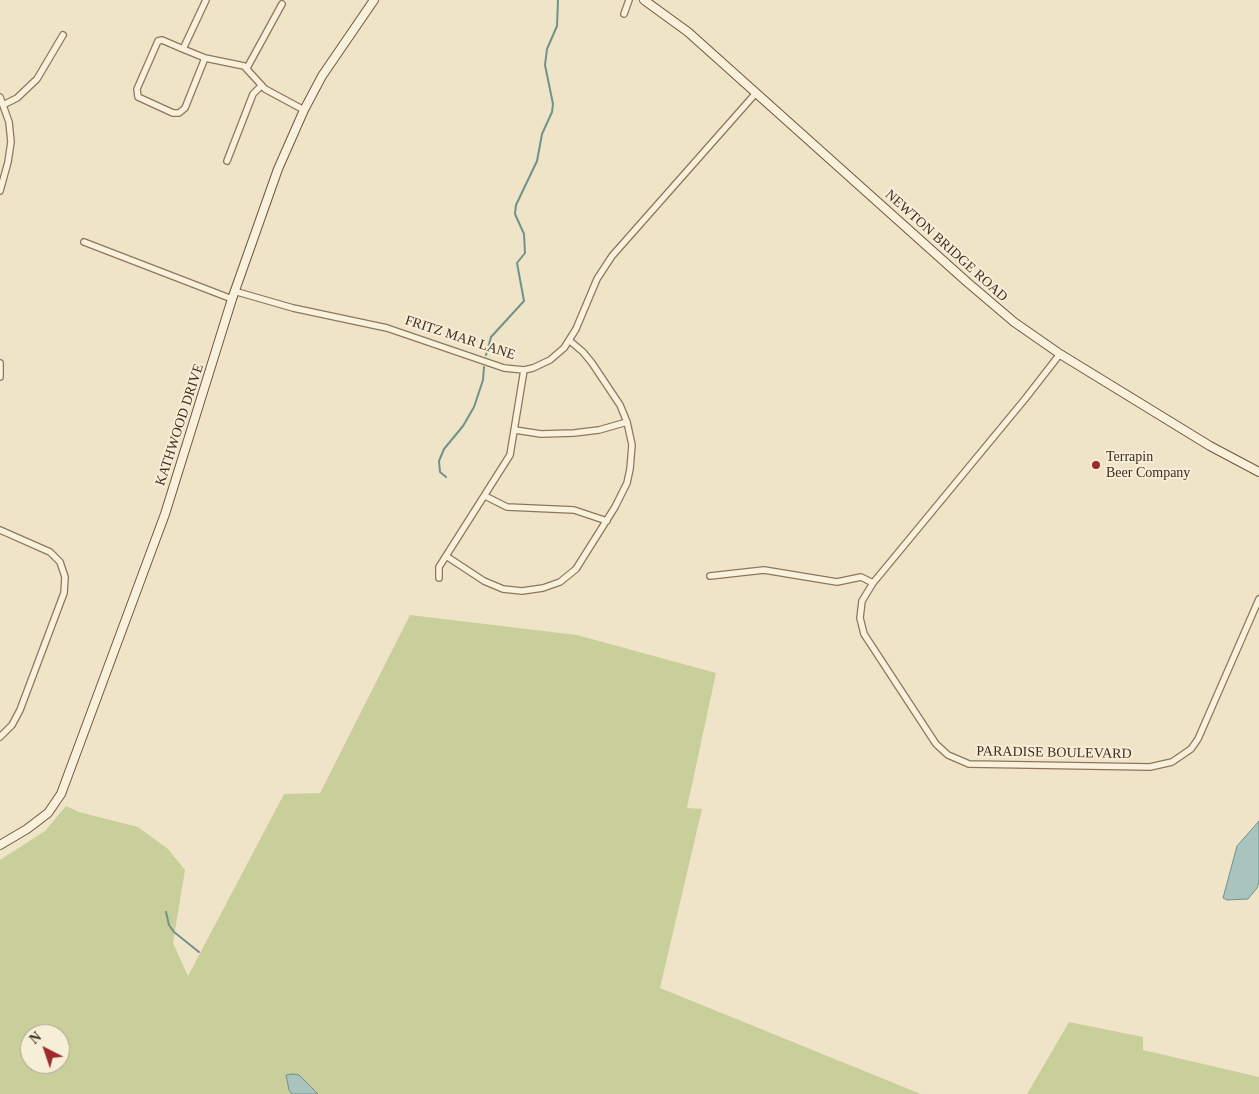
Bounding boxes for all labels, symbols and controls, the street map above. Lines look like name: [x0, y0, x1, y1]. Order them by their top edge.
street label: NEWTON BRIDGE ROAD: [881, 187, 1011, 305]
street label: FRITZ MAR LANE: [403, 312, 517, 364]
street label: KATHWOOD DRIVE: [152, 362, 208, 488]
place label: Terrapin Beer Company: [1106, 449, 1190, 482]
marker: Terrapin Beer Company: [1090, 459, 1102, 471]
street label: PARADISE BOULEVARD: [976, 743, 1132, 763]
north arrow: [20, 1024, 70, 1074]
text: N: [27, 1029, 44, 1047]

